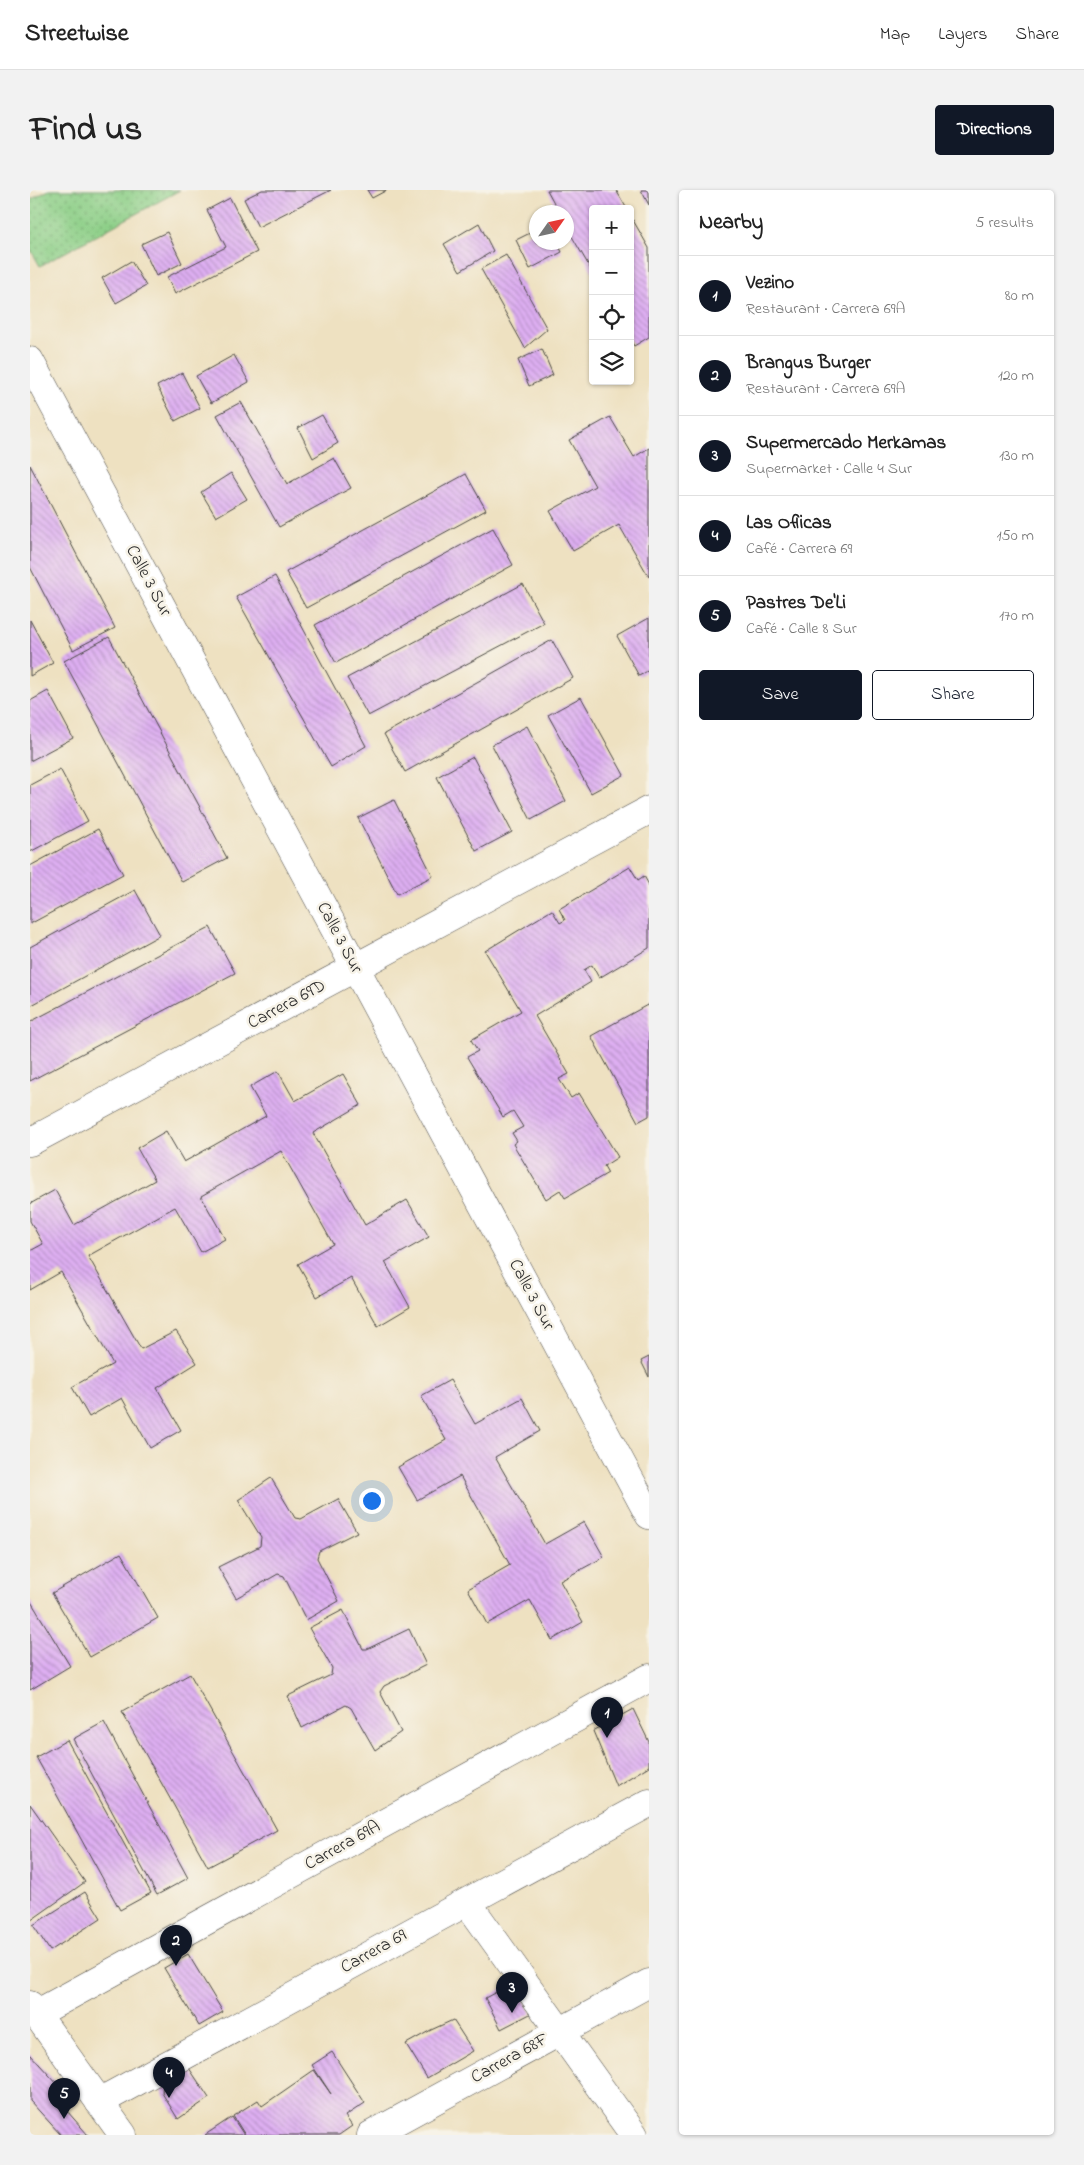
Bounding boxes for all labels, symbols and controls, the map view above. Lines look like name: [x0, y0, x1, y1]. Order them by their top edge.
text: Streetwise: [25, 17, 129, 52]
text: Map: [880, 22, 910, 48]
text: Layers: [938, 22, 988, 48]
text: Share: [1016, 22, 1059, 48]
text: Find us: [30, 105, 142, 156]
button: Directions: [935, 105, 1054, 155]
north arrow: [529, 205, 574, 250]
map controls: [589, 205, 634, 385]
button: +: [589, 205, 634, 250]
text: Nearby: [699, 208, 763, 238]
text: 5 results: [975, 211, 1034, 235]
button: −: [589, 250, 634, 295]
text: Vezino: [746, 270, 794, 297]
text: 1: [712, 284, 718, 308]
text: 80 m: [1005, 284, 1034, 308]
button: locate: [589, 295, 634, 340]
text: Restaurant · Carrera 69A: [746, 297, 905, 321]
button: layers: [589, 340, 634, 385]
text: Brangus Burger: [746, 350, 871, 377]
text: 2: [711, 364, 719, 388]
text: 120 m: [998, 364, 1034, 388]
text: Restaurant · Carrera 69A: [746, 377, 905, 401]
text: Supermercado Merkamas: [746, 430, 946, 457]
text: 3: [712, 444, 718, 468]
text: 130 m: [999, 444, 1034, 468]
text: Supermarket · Calle 4 Sur: [746, 457, 912, 481]
text: Las Oflicas: [746, 510, 832, 537]
text: 4: [712, 524, 718, 548]
text: 150 m: [996, 524, 1034, 548]
text: Café · Carrera 69: [746, 537, 852, 561]
street label: Calle 3 Sur: [118, 541, 178, 622]
text: Pastres De'Li: [746, 590, 846, 617]
text: 5: [710, 604, 720, 628]
text: 170 m: [999, 604, 1034, 628]
text: Café · Calle 8 Sur: [746, 617, 857, 641]
button: Save: [699, 670, 862, 720]
button: Share: [872, 670, 1034, 720]
street label: Calle 3 Sur: [309, 898, 369, 979]
street label: Carrera 69D: [243, 974, 331, 1036]
street label: Calle 3 Sur: [501, 1255, 561, 1336]
your location: [359, 1488, 385, 1514]
pin: 1: [591, 1697, 623, 1738]
street label: Carrera 69A: [300, 1814, 386, 1878]
street label: Carrera 69: [336, 1923, 412, 1981]
pin: 2: [160, 1925, 192, 1966]
pin: 3: [496, 1972, 528, 2013]
street label: Carrera 68F: [467, 2027, 554, 2091]
pin: 4: [153, 2057, 185, 2098]
pin: 5: [48, 2078, 80, 2119]

